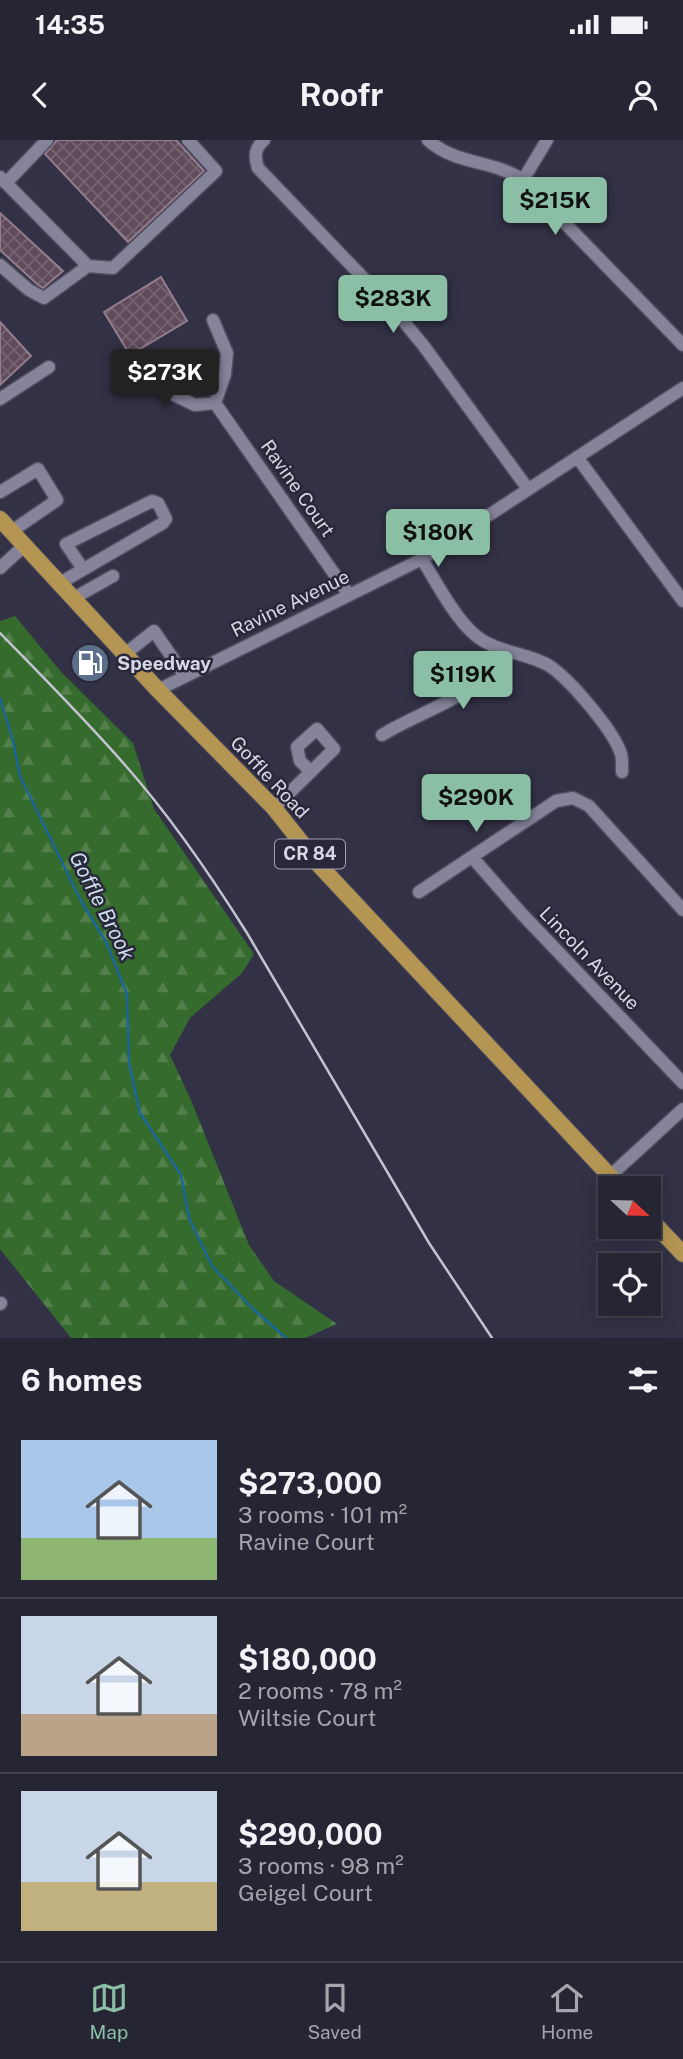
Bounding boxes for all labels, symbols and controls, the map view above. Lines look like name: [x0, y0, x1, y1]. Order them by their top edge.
text: 14:35: [35, 9, 105, 40]
icon: back: [21, 76, 59, 114]
text: Roofr: [300, 76, 383, 113]
icon: person: [624, 76, 662, 114]
pin: $215K: [506, 178, 604, 237]
text: $215K: [519, 186, 591, 213]
pin: $283K: [344, 276, 442, 335]
text: $283K: [354, 284, 432, 311]
pin: $273K: [116, 350, 214, 409]
text: $273K: [127, 358, 203, 385]
street label: Ravine Court: [257, 435, 339, 541]
pin: $180K: [389, 510, 487, 569]
text: $180K: [402, 518, 474, 545]
street label: Ravine Avenue: [227, 565, 353, 641]
fuel station icon: Speedway: [69, 642, 111, 684]
place label: Speedway: [117, 652, 211, 674]
pin: $119K: [414, 652, 512, 711]
text: $119K: [430, 660, 497, 687]
street label: Goffle Road: [226, 731, 314, 823]
pin: $290K: [427, 774, 525, 834]
text: $290K: [438, 783, 514, 810]
road number: CR 84: [275, 840, 345, 868]
water label: Goffle Brook: [64, 847, 141, 965]
street label: Lincoln Avenue: [535, 902, 645, 1014]
north arrow: [598, 1176, 662, 1239]
map controls: [598, 1176, 661, 1316]
button: locate: [598, 1253, 661, 1316]
icon: filters: [624, 1361, 662, 1399]
text: 6 homes: [21, 1362, 143, 1398]
text: $273,000: [238, 1465, 382, 1501]
icon: home: [77, 1468, 161, 1552]
text: 3 rooms · 101 m²: [238, 1501, 407, 1528]
text: Ravine Court: [238, 1528, 375, 1555]
text: $180,000: [238, 1641, 377, 1677]
icon: home: [77, 1644, 161, 1728]
text: 2 rooms · 78 m²: [238, 1677, 402, 1704]
text: Wiltsie Court: [238, 1704, 376, 1731]
text: $290,000: [238, 1816, 383, 1852]
icon: home: [77, 1819, 161, 1903]
text: 3 rooms · 98 m²: [238, 1852, 404, 1879]
text: Geigel Court: [238, 1879, 373, 1906]
tab: Map: [90, 1979, 128, 2043]
tab: Saved: [307, 1979, 362, 2043]
tab: Home: [541, 1979, 593, 2043]

